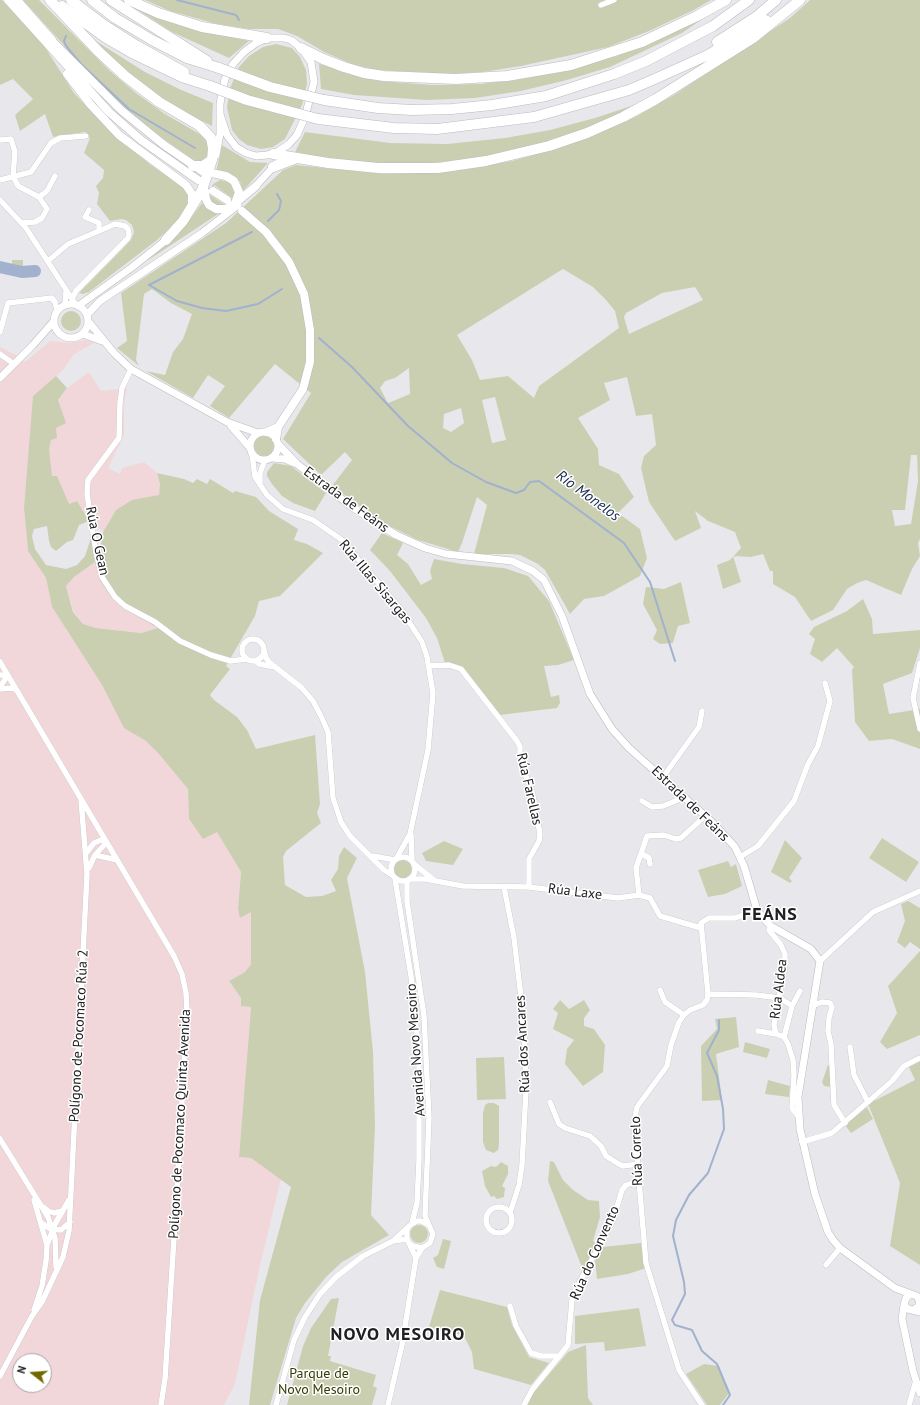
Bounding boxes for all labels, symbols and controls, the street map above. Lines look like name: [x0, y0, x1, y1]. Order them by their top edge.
street label: Estrada de Feáns: [300, 463, 392, 537]
water label: Río Monelos: [552, 467, 624, 525]
street label: Rúa O Gean: [82, 505, 112, 577]
street label: Rúa Illas Sisargas: [335, 537, 415, 627]
street label: Rúa Farellas: [513, 751, 545, 827]
street label: Estrada de Feáns: [648, 763, 732, 845]
street label: Rúa Laxe: [547, 880, 603, 904]
district label: FEÁNS: [742, 904, 798, 926]
street label: Polígono de Pocomaco Rúa 2: [66, 949, 92, 1123]
street label: Rúa Aldea: [767, 958, 791, 1020]
street label: Avenida Novo Mesoiro: [403, 983, 429, 1117]
street label: Rúa dos Ancares: [512, 995, 534, 1093]
street label: Polígono de Pocomaco Quinta Avenida: [166, 1009, 194, 1239]
street label: Rúa Correlo: [627, 1116, 647, 1186]
street label: Rúa do Convento: [567, 1203, 623, 1303]
district label: NOVO MESOIRO: [331, 1324, 465, 1346]
north arrow: [12, 1353, 52, 1393]
text: N: [14, 1364, 29, 1375]
park label: Parque de Novo Mesoiro: [278, 1366, 360, 1398]

